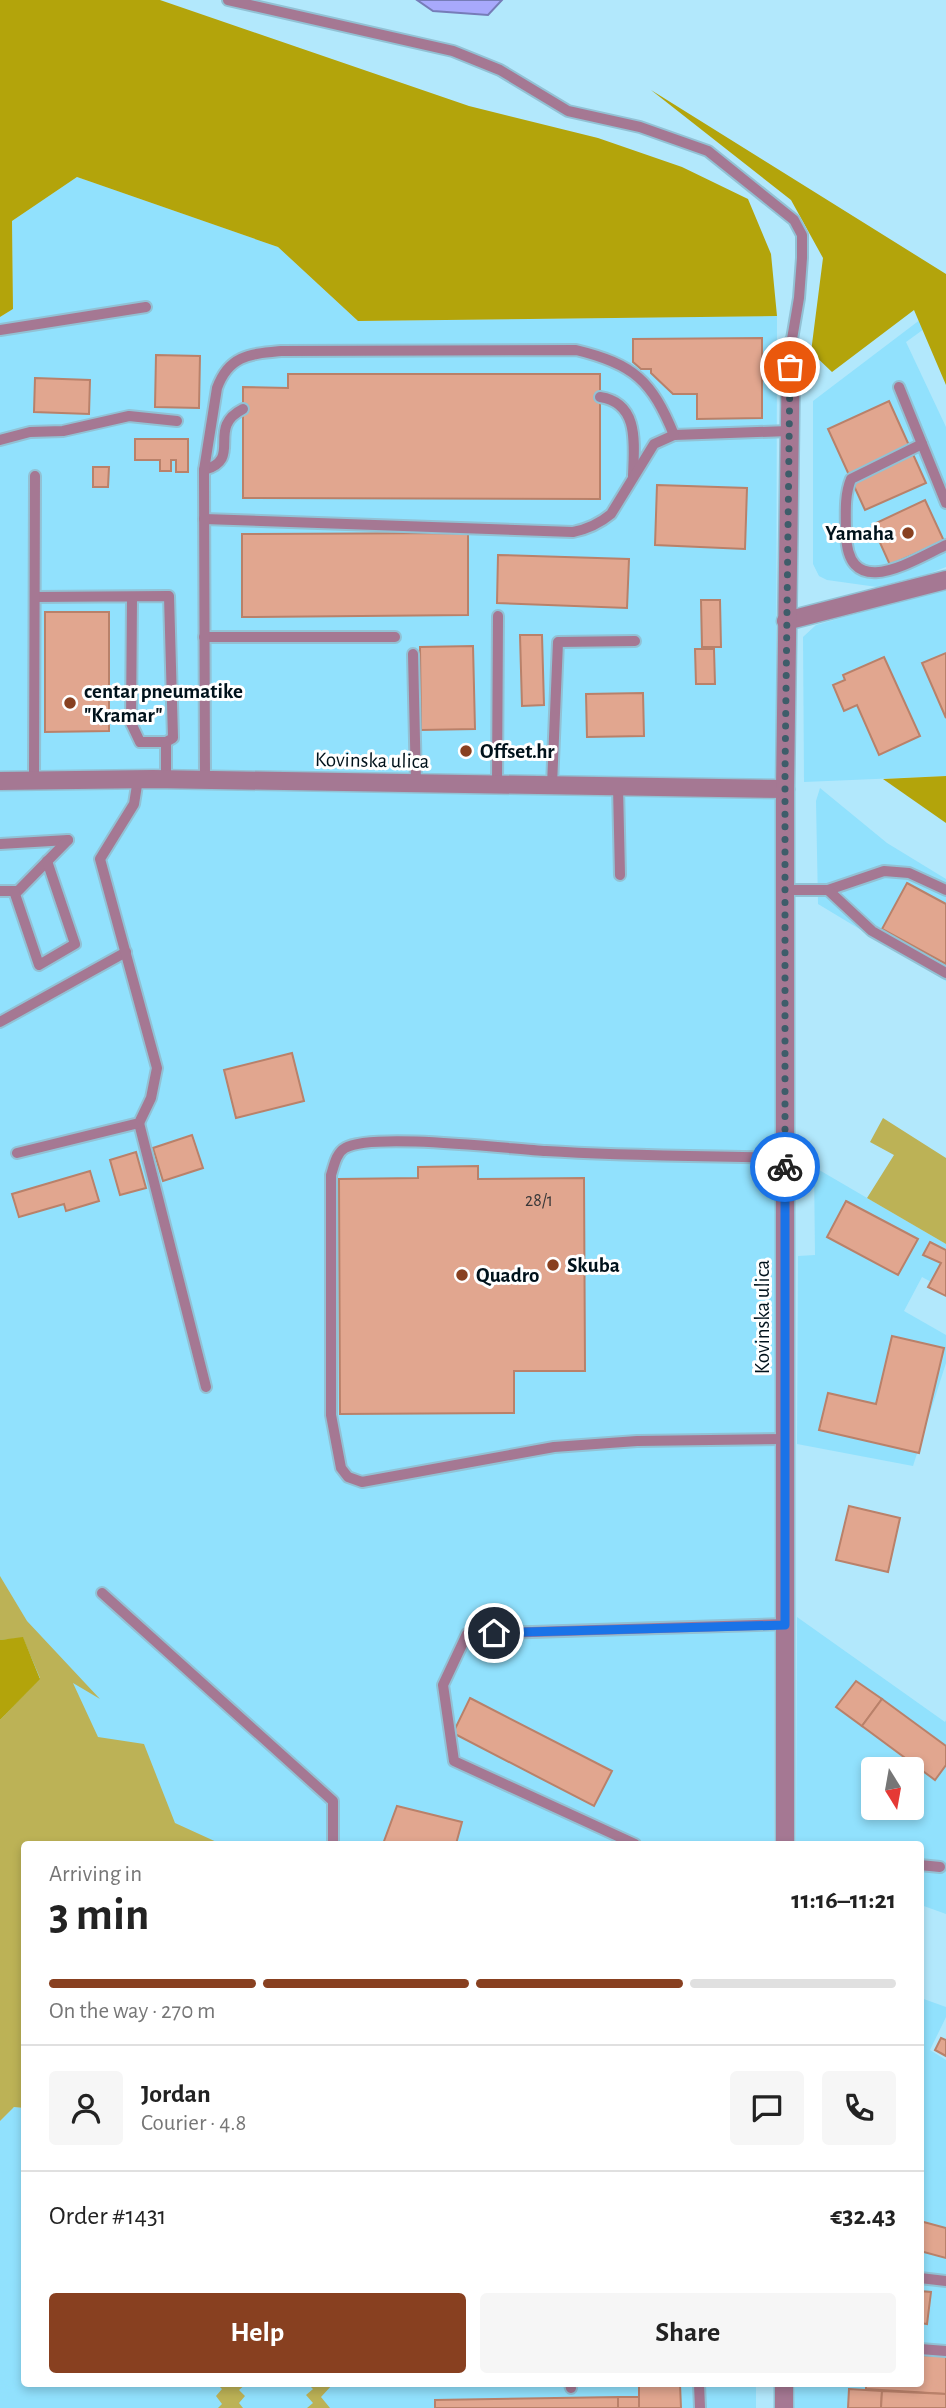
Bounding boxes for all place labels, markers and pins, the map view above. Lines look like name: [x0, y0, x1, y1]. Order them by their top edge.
pin: [760, 337, 820, 397]
place label: Yamaha: [825, 523, 894, 544]
marker: Yamaha: [900, 525, 916, 541]
place label: centar pneumatike "Kramar": [84, 681, 243, 726]
marker: centar pneumatike "Kramar": [62, 695, 78, 711]
place label: Offset.hr: [480, 741, 555, 762]
marker: Offset.hr: [458, 743, 474, 759]
place label: Skuba: [567, 1255, 620, 1276]
marker: Skuba: [545, 1257, 561, 1273]
place label: Quadro: [476, 1265, 539, 1287]
marker: Quadro: [454, 1267, 470, 1283]
pin: [464, 1603, 524, 1663]

